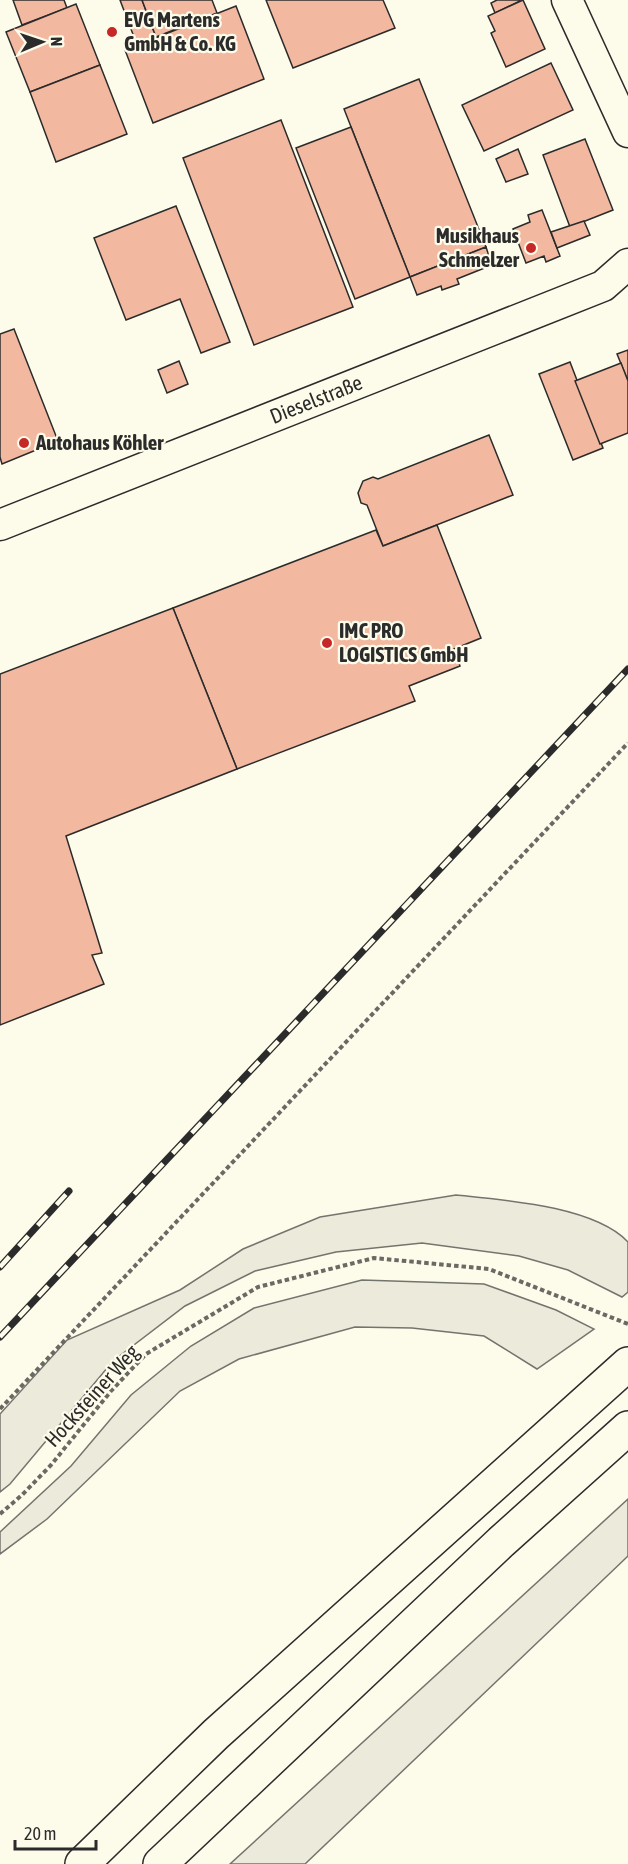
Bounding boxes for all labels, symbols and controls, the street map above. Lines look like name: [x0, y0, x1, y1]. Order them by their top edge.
place label: EVG Martens GmbH & Co. KG: [124, 7, 236, 55]
north arrow: [12, 12, 72, 72]
marker: EVG Martens GmbH & Co. KG: [105, 25, 119, 39]
text: N: [48, 36, 66, 47]
place label: Musikhaus Schmelzer: [436, 223, 520, 271]
marker: Musikhaus Schmelzer: [524, 241, 538, 255]
street label: Dieselstraße: [266, 370, 365, 428]
place label: Autohaus Köhler: [35, 430, 164, 454]
marker: Autohaus Köhler: [17, 436, 31, 450]
place label: IMC PRO LOGISTICS GmbH: [339, 618, 468, 666]
marker: IMC PRO LOGISTICS GmbH: [320, 636, 334, 650]
street label: Hocksteiner Weg: [39, 1339, 143, 1451]
scale bar: [15, 1813, 96, 1851]
text: 20 m: [24, 1823, 56, 1844]

